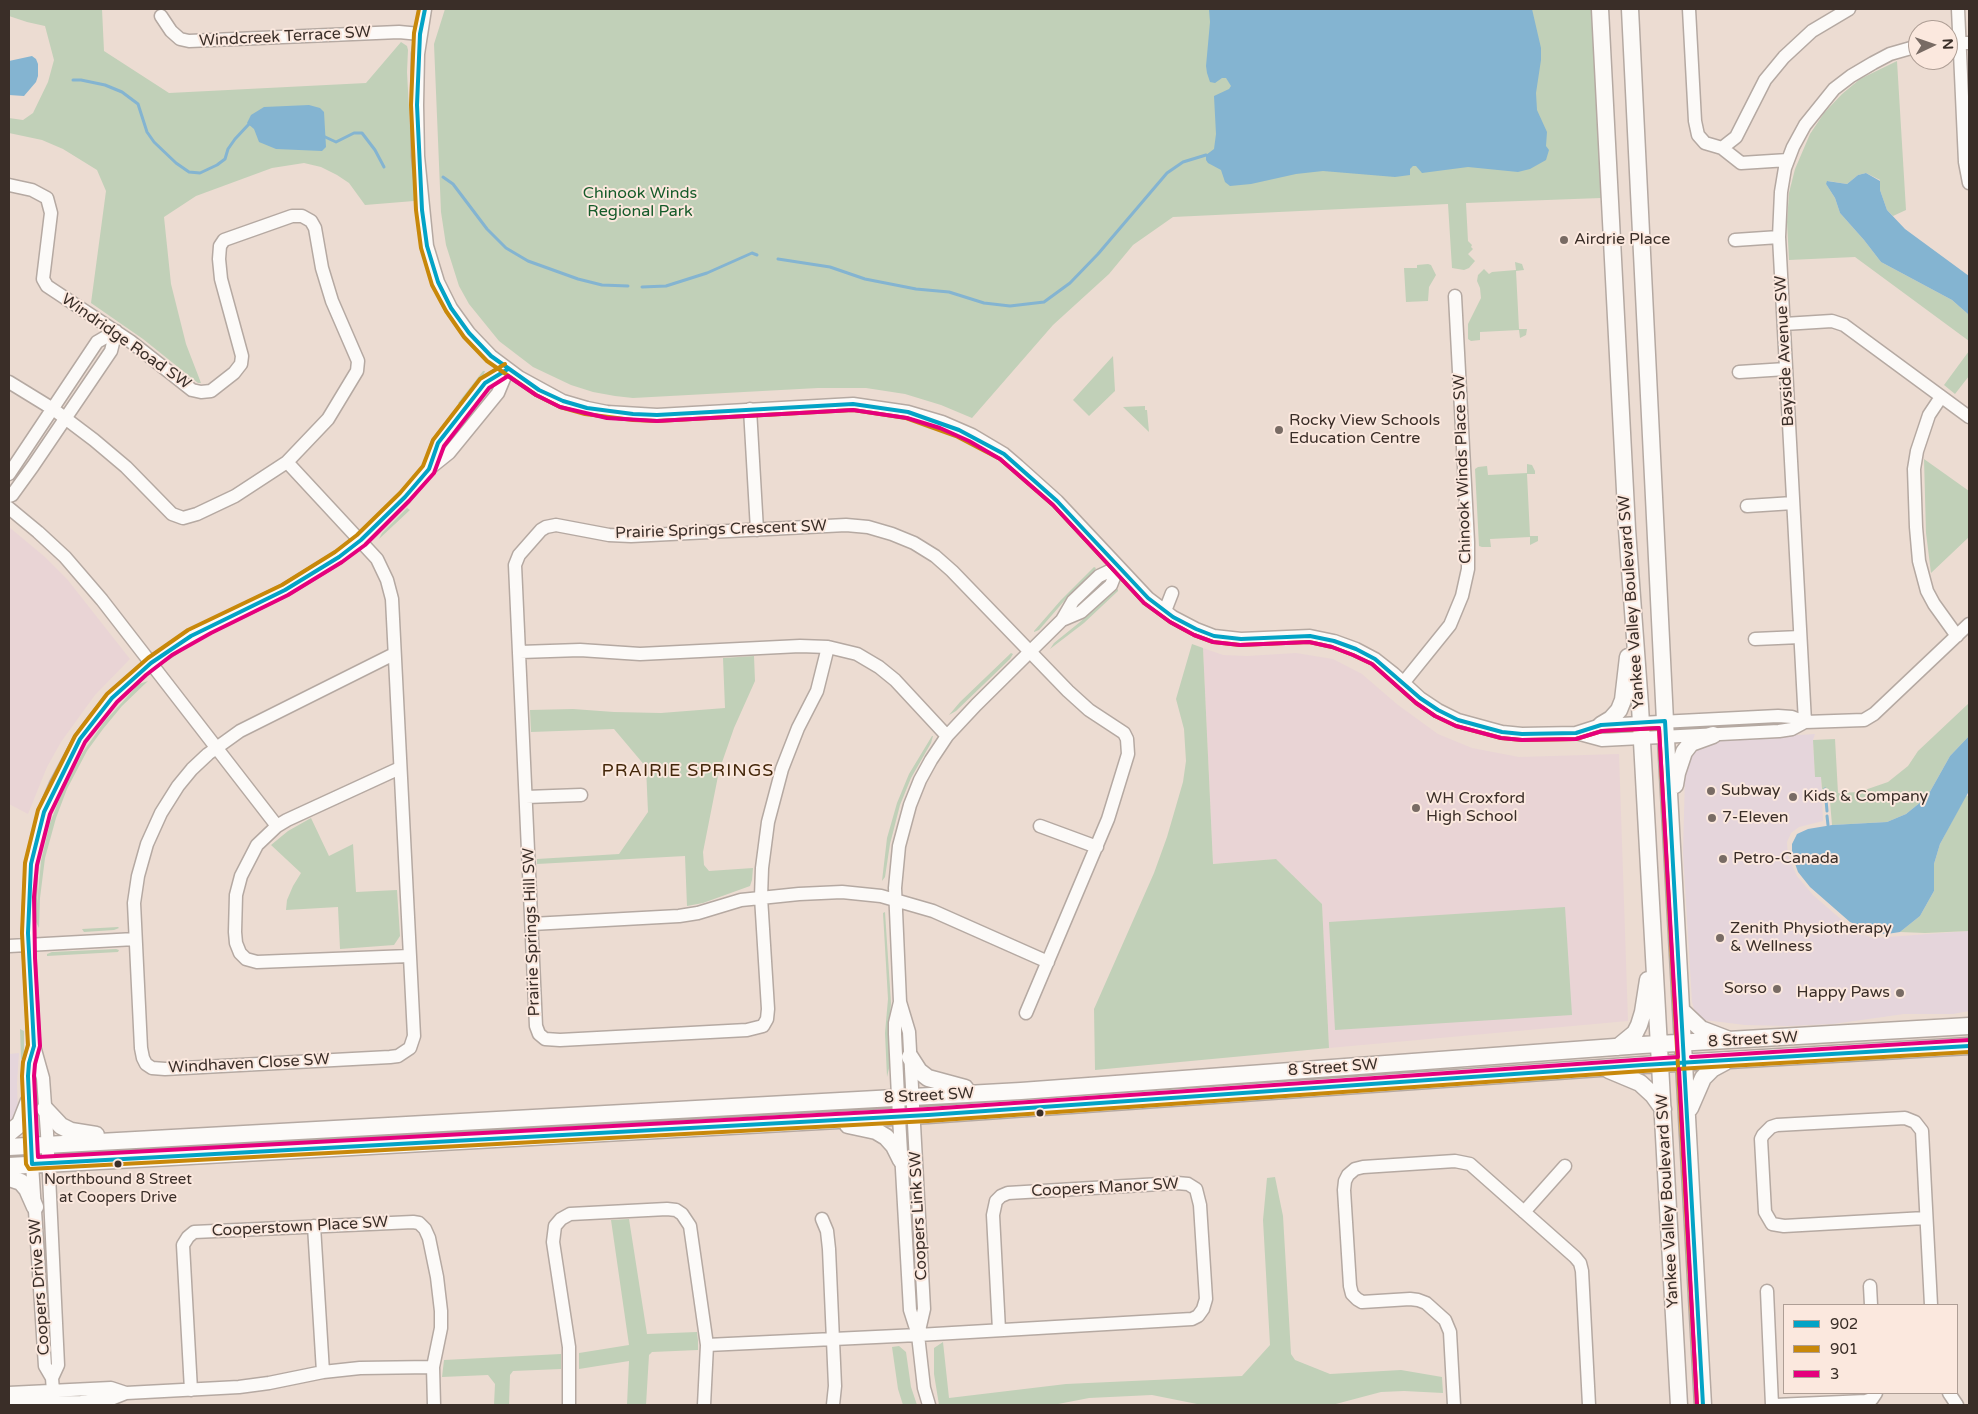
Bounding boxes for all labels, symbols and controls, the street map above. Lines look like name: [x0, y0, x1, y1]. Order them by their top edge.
north arrow: [1908, 20, 1958, 70]
street label: Windcreek Terrace SW: [199, 23, 371, 51]
text: N: [1939, 38, 1956, 50]
park label: Chinook Winds Regional Park: [583, 184, 697, 222]
place label: Airdrie Place: [1574, 230, 1670, 250]
marker: Airdrie Place: [1558, 234, 1570, 246]
street label: Bayside Avenue SW: [1771, 275, 1799, 427]
street label: Windridge Road SW: [58, 290, 194, 394]
street label: Chinook Winds Place SW: [1450, 374, 1476, 564]
place label: Rocky View Schools Education Centre: [1289, 411, 1440, 449]
marker: Rocky View Schools Education Centre: [1273, 424, 1285, 436]
street label: Yankee Valley Boulevard SW: [1615, 494, 1649, 710]
street label: Prairie Springs Crescent SW: [615, 517, 827, 543]
district label: PRAIRIE SPRINGS: [600, 760, 776, 782]
place label: Subway: [1721, 781, 1780, 801]
marker: Subway: [1705, 785, 1717, 797]
place label: Kids & Company: [1803, 787, 1928, 807]
place label: WH Croxford High School: [1426, 789, 1525, 827]
marker: Kids & Company: [1787, 791, 1799, 803]
marker: WH Croxford High School: [1410, 802, 1422, 814]
place label: 7-Eleven: [1722, 808, 1789, 828]
marker: 7-Eleven: [1706, 812, 1718, 824]
street label: Prairie Springs Hill SW: [519, 847, 545, 1017]
place label: Petro-Canada: [1733, 849, 1839, 869]
marker: Petro-Canada: [1717, 853, 1729, 865]
place label: Zenith Physiotherapy & Wellness: [1730, 919, 1892, 957]
marker: Zenith Physiotherapy & Wellness: [1714, 932, 1726, 944]
place label: Sorso: [1724, 979, 1767, 999]
marker: Sorso: [1771, 983, 1783, 995]
place label: Happy Paws: [1797, 983, 1890, 1003]
marker: Happy Paws: [1894, 987, 1906, 999]
street label: 8 Street SW: [1707, 1028, 1799, 1052]
street label: Windhaven Close SW: [168, 1050, 330, 1078]
street label: 8 Street SW: [1287, 1055, 1379, 1081]
street label: 8 Street SW: [883, 1084, 975, 1108]
street label: Yankee Valley Boulevard SW: [1653, 1093, 1683, 1309]
unlabelled marker: [1035, 1108, 1045, 1118]
street label: Coopers Link SW: [906, 1151, 932, 1281]
marker: Northbound 8 Street at Coopers Drive: [113, 1159, 123, 1169]
place label: Northbound 8 Street at Coopers Drive: [44, 1171, 192, 1206]
street label: Coopers Manor SW: [1031, 1175, 1179, 1201]
street label: Cooperstown Place SW: [211, 1213, 389, 1241]
street label: Coopers Drive SW: [26, 1218, 54, 1356]
legend: [1783, 1304, 1958, 1394]
text: 902: [1830, 1315, 1858, 1333]
text: 901: [1830, 1340, 1858, 1358]
text: 3: [1830, 1365, 1839, 1383]

